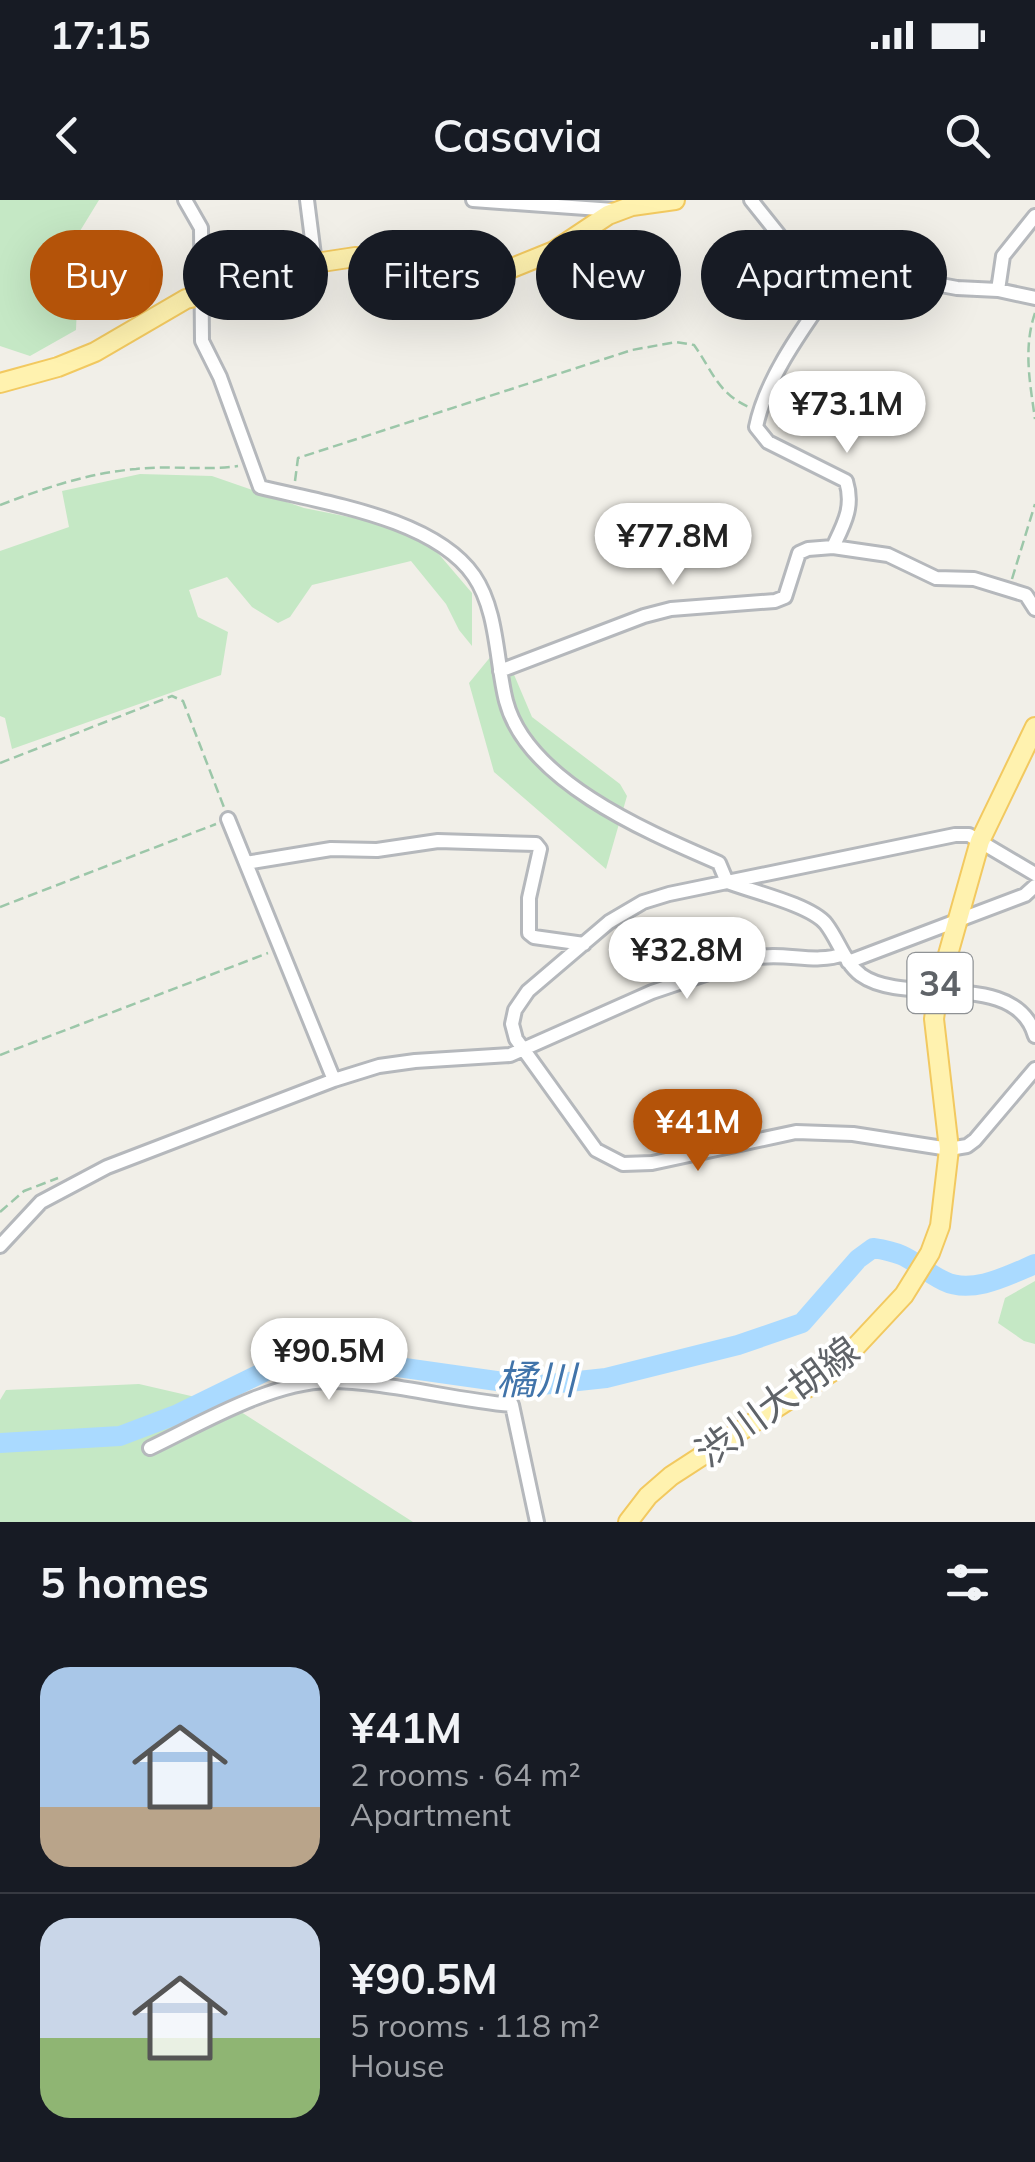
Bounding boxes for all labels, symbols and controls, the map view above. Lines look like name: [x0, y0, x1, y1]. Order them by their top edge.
text: 17:15: [50, 11, 151, 59]
text: Casavia: [433, 107, 602, 163]
icon: back: [40, 108, 95, 163]
icon: search: [940, 108, 995, 163]
chip: Buy: [30, 230, 163, 320]
chip: Rent: [183, 230, 328, 320]
chip: Filters: [348, 230, 516, 320]
chip: New: [536, 230, 681, 320]
chip: Apartment: [701, 230, 947, 320]
pin: ¥73.1M: [766, 371, 928, 456]
text: ¥73.1M: [791, 383, 903, 423]
pin: ¥77.8M: [592, 503, 754, 588]
text: ¥77.8M: [617, 515, 729, 555]
pin: ¥32.8M: [606, 917, 768, 1002]
text: ¥32.8M: [631, 929, 743, 969]
road number: 34: [908, 953, 972, 1013]
pin: ¥41M: [639, 1089, 757, 1174]
text: ¥41M: [655, 1101, 741, 1141]
pin: ¥90.5M: [248, 1318, 410, 1403]
street label: 渋川大胡線: [686, 1326, 868, 1476]
text: ¥90.5M: [273, 1330, 385, 1370]
water label: 橘川: [496, 1354, 580, 1404]
icon: filters: [940, 1555, 995, 1610]
text: 5 homes: [40, 1556, 209, 1609]
text: ¥41M: [350, 1701, 462, 1754]
icon: home: [120, 1707, 240, 1827]
text: 2 rooms · 64 m²: [350, 1754, 581, 1794]
text: Apartment: [350, 1794, 511, 1834]
text: ¥90.5M: [350, 1952, 498, 2005]
icon: home: [120, 1958, 240, 2078]
text: 5 rooms · 118 m²: [350, 2005, 600, 2045]
text: House: [350, 2045, 445, 2085]

